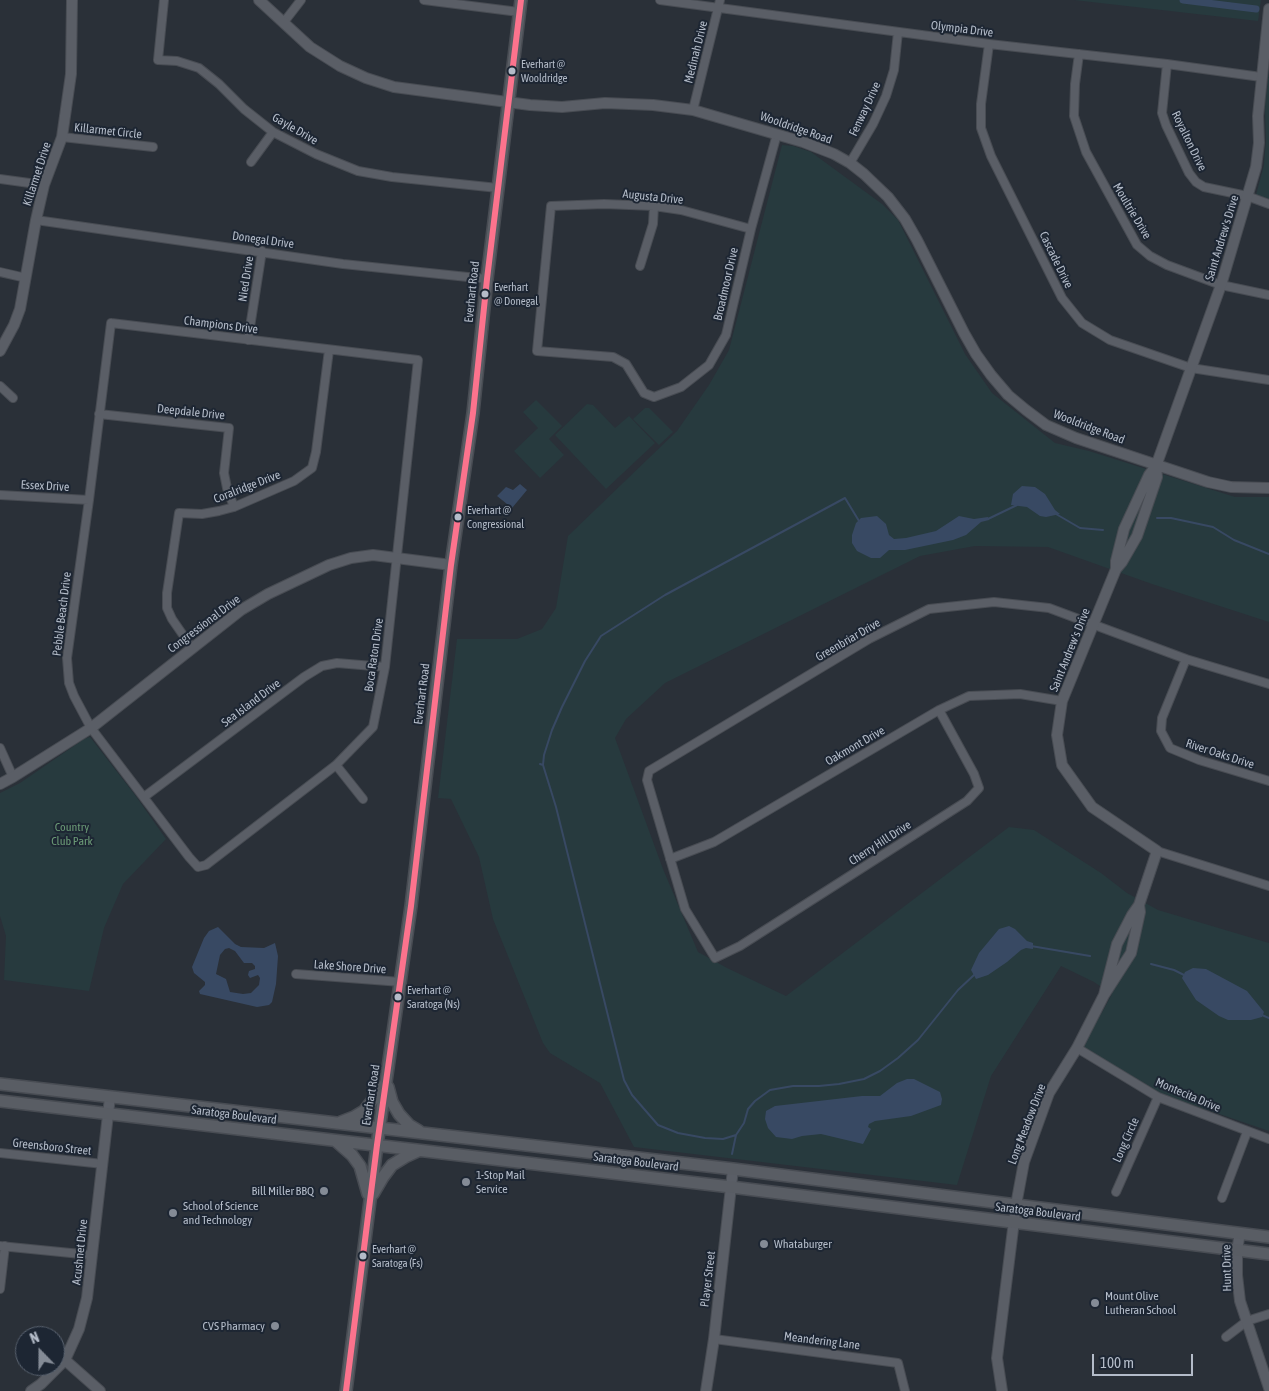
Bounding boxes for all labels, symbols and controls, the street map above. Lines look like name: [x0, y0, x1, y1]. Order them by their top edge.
street label: Olympia Drive: [930, 18, 994, 40]
street label: Medinah Drive: [681, 19, 711, 85]
place label: Everhart @ Wooldridge: [521, 58, 567, 84]
marker: Everhart @ Wooldridge: [507, 66, 517, 76]
street label: Fenway Drive: [846, 80, 884, 138]
street label: Wooldridge Road: [758, 109, 834, 147]
street label: Royalton Drive: [1168, 109, 1210, 173]
street label: Gayle Drive: [270, 110, 320, 148]
street label: Killarmet Circle: [73, 120, 143, 142]
street label: Killarmet Drive: [20, 140, 54, 208]
street label: Moultrie Drive: [1110, 180, 1154, 242]
street label: Augusta Drive: [622, 187, 684, 207]
street label: Saint Andrew's Drive: [1202, 193, 1242, 283]
street label: Donegal Drive: [231, 229, 295, 251]
street label: Cascade Drive: [1036, 229, 1076, 291]
street label: Broadmoor Drive: [711, 246, 741, 322]
street label: Nied Drive: [235, 255, 257, 303]
street label: Everhart Road: [462, 261, 482, 323]
place label: Everhart @ Donegal: [494, 281, 538, 307]
marker: Everhart @ Donegal: [480, 289, 490, 299]
street label: Champions Drive: [183, 313, 259, 337]
street label: Deepdale Drive: [156, 401, 226, 423]
street label: Wooldridge Road: [1051, 407, 1127, 447]
street label: Coralridge Drive: [212, 468, 282, 506]
street label: Essex Drive: [20, 478, 70, 494]
place label: Everhart @ Congressional: [467, 504, 524, 530]
marker: Everhart @ Congressional: [453, 512, 463, 522]
street label: Pebble Beach Drive: [50, 571, 74, 657]
street label: Congressional Drive: [165, 592, 243, 656]
street label: Saint Andrew's Drive: [1047, 606, 1093, 694]
street label: Greenbriar Drive: [813, 616, 883, 664]
street label: Boca Raton Drive: [362, 617, 386, 693]
street label: Everhart Road: [411, 662, 433, 726]
street label: Sea Island Drive: [219, 676, 283, 730]
street label: Oakmont Drive: [823, 723, 887, 769]
street label: River Oaks Drive: [1184, 736, 1256, 772]
street label: Cherry Hill Drive: [846, 818, 914, 868]
park label: Country Club Park: [51, 820, 93, 848]
street label: Lake Shore Drive: [313, 957, 387, 977]
place label: Everhart @ Saratoga (Ns): [407, 984, 460, 1010]
marker: Everhart @ Saratoga (Ns): [393, 992, 403, 1002]
street label: Everhart Road: [359, 1063, 383, 1127]
street label: Montecita Drive: [1153, 1075, 1223, 1115]
street label: Long Meadow Drive: [1005, 1082, 1049, 1166]
street label: Saratoga Boulevard: [191, 1103, 277, 1127]
street label: Long Circle: [1110, 1115, 1142, 1165]
street label: Greensboro Street: [12, 1136, 92, 1158]
street label: Saratoga Boulevard: [593, 1150, 679, 1174]
place label: 1-Stop Mail Service: [476, 1168, 525, 1196]
marker: 1-Stop Mail Service: [460, 1176, 472, 1188]
place label: Bill Miller BBQ: [251, 1184, 314, 1198]
marker: Bill Miller BBQ: [318, 1185, 330, 1197]
place label: School of Science and Technology: [183, 1199, 258, 1227]
street label: Saratoga Boulevard: [995, 1200, 1081, 1224]
marker: School of Science and Technology: [167, 1207, 179, 1219]
street label: Acushnet Drive: [69, 1219, 91, 1285]
place label: Whataburger: [774, 1237, 832, 1251]
marker: Whataburger: [758, 1238, 770, 1250]
place label: Everhart @ Saratoga (Fs): [372, 1243, 423, 1269]
street label: Hunt Drive: [1219, 1244, 1235, 1292]
street label: Player Street: [697, 1250, 719, 1308]
marker: Everhart @ Saratoga (Fs): [358, 1251, 368, 1261]
place label: Mount Olive Lutheran School: [1105, 1289, 1176, 1317]
marker: Mount Olive Lutheran School: [1089, 1297, 1101, 1309]
place label: CVS Pharmacy: [203, 1319, 265, 1333]
marker: CVS Pharmacy: [269, 1320, 281, 1332]
north arrow: [15, 1326, 65, 1376]
text: N: [28, 1329, 42, 1347]
street label: Meandering Lane: [783, 1329, 861, 1353]
scale bar: [1094, 1344, 1195, 1376]
text: 100 m: [1100, 1354, 1134, 1371]

